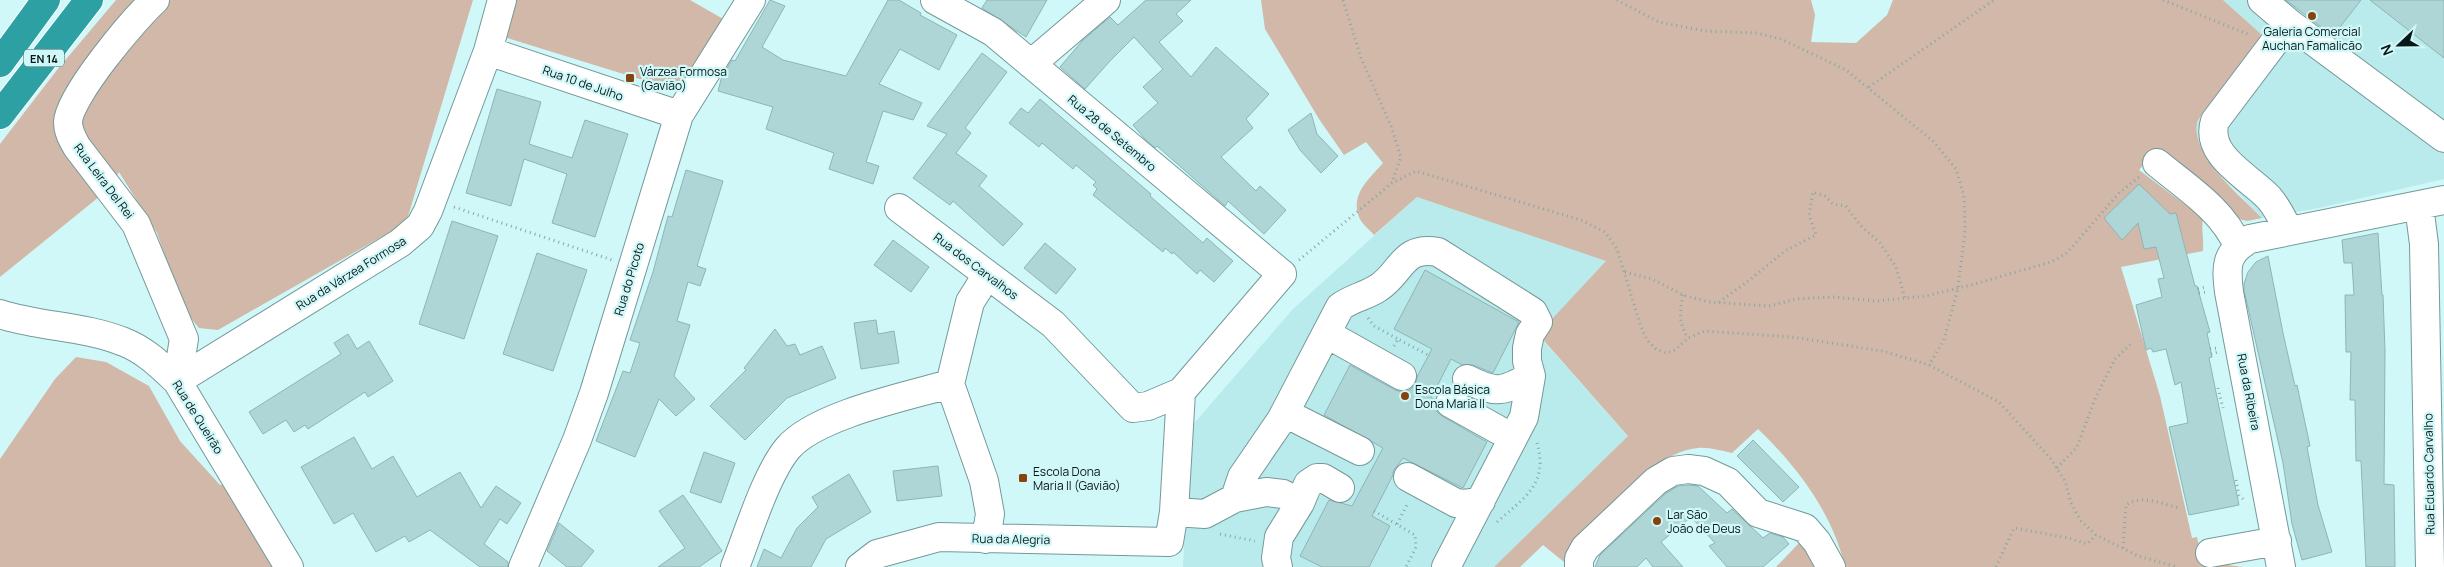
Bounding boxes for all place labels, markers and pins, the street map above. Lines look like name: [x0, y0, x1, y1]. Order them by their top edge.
marker: Galeria Comercial Auchan Famalicão: [2306, 10, 2318, 22]
place label: Galeria Comercial Auchan Famalicão: [2262, 23, 2362, 54]
place label: Várzea Formosa (Gavião): [640, 63, 727, 94]
marker: Várzea Formosa (Gavião): [624, 72, 636, 84]
place label: Escola Básica Dona Maria II: [1415, 381, 1490, 412]
marker: Escola Básica Dona Maria II: [1399, 390, 1411, 402]
place label: Escola Dona Maria II (Gavião): [1033, 463, 1121, 494]
marker: Escola Dona Maria II (Gavião): [1017, 472, 1029, 484]
place label: Lar São João de Deus: [1667, 506, 1741, 537]
marker: Lar São João de Deus: [1651, 515, 1663, 527]

